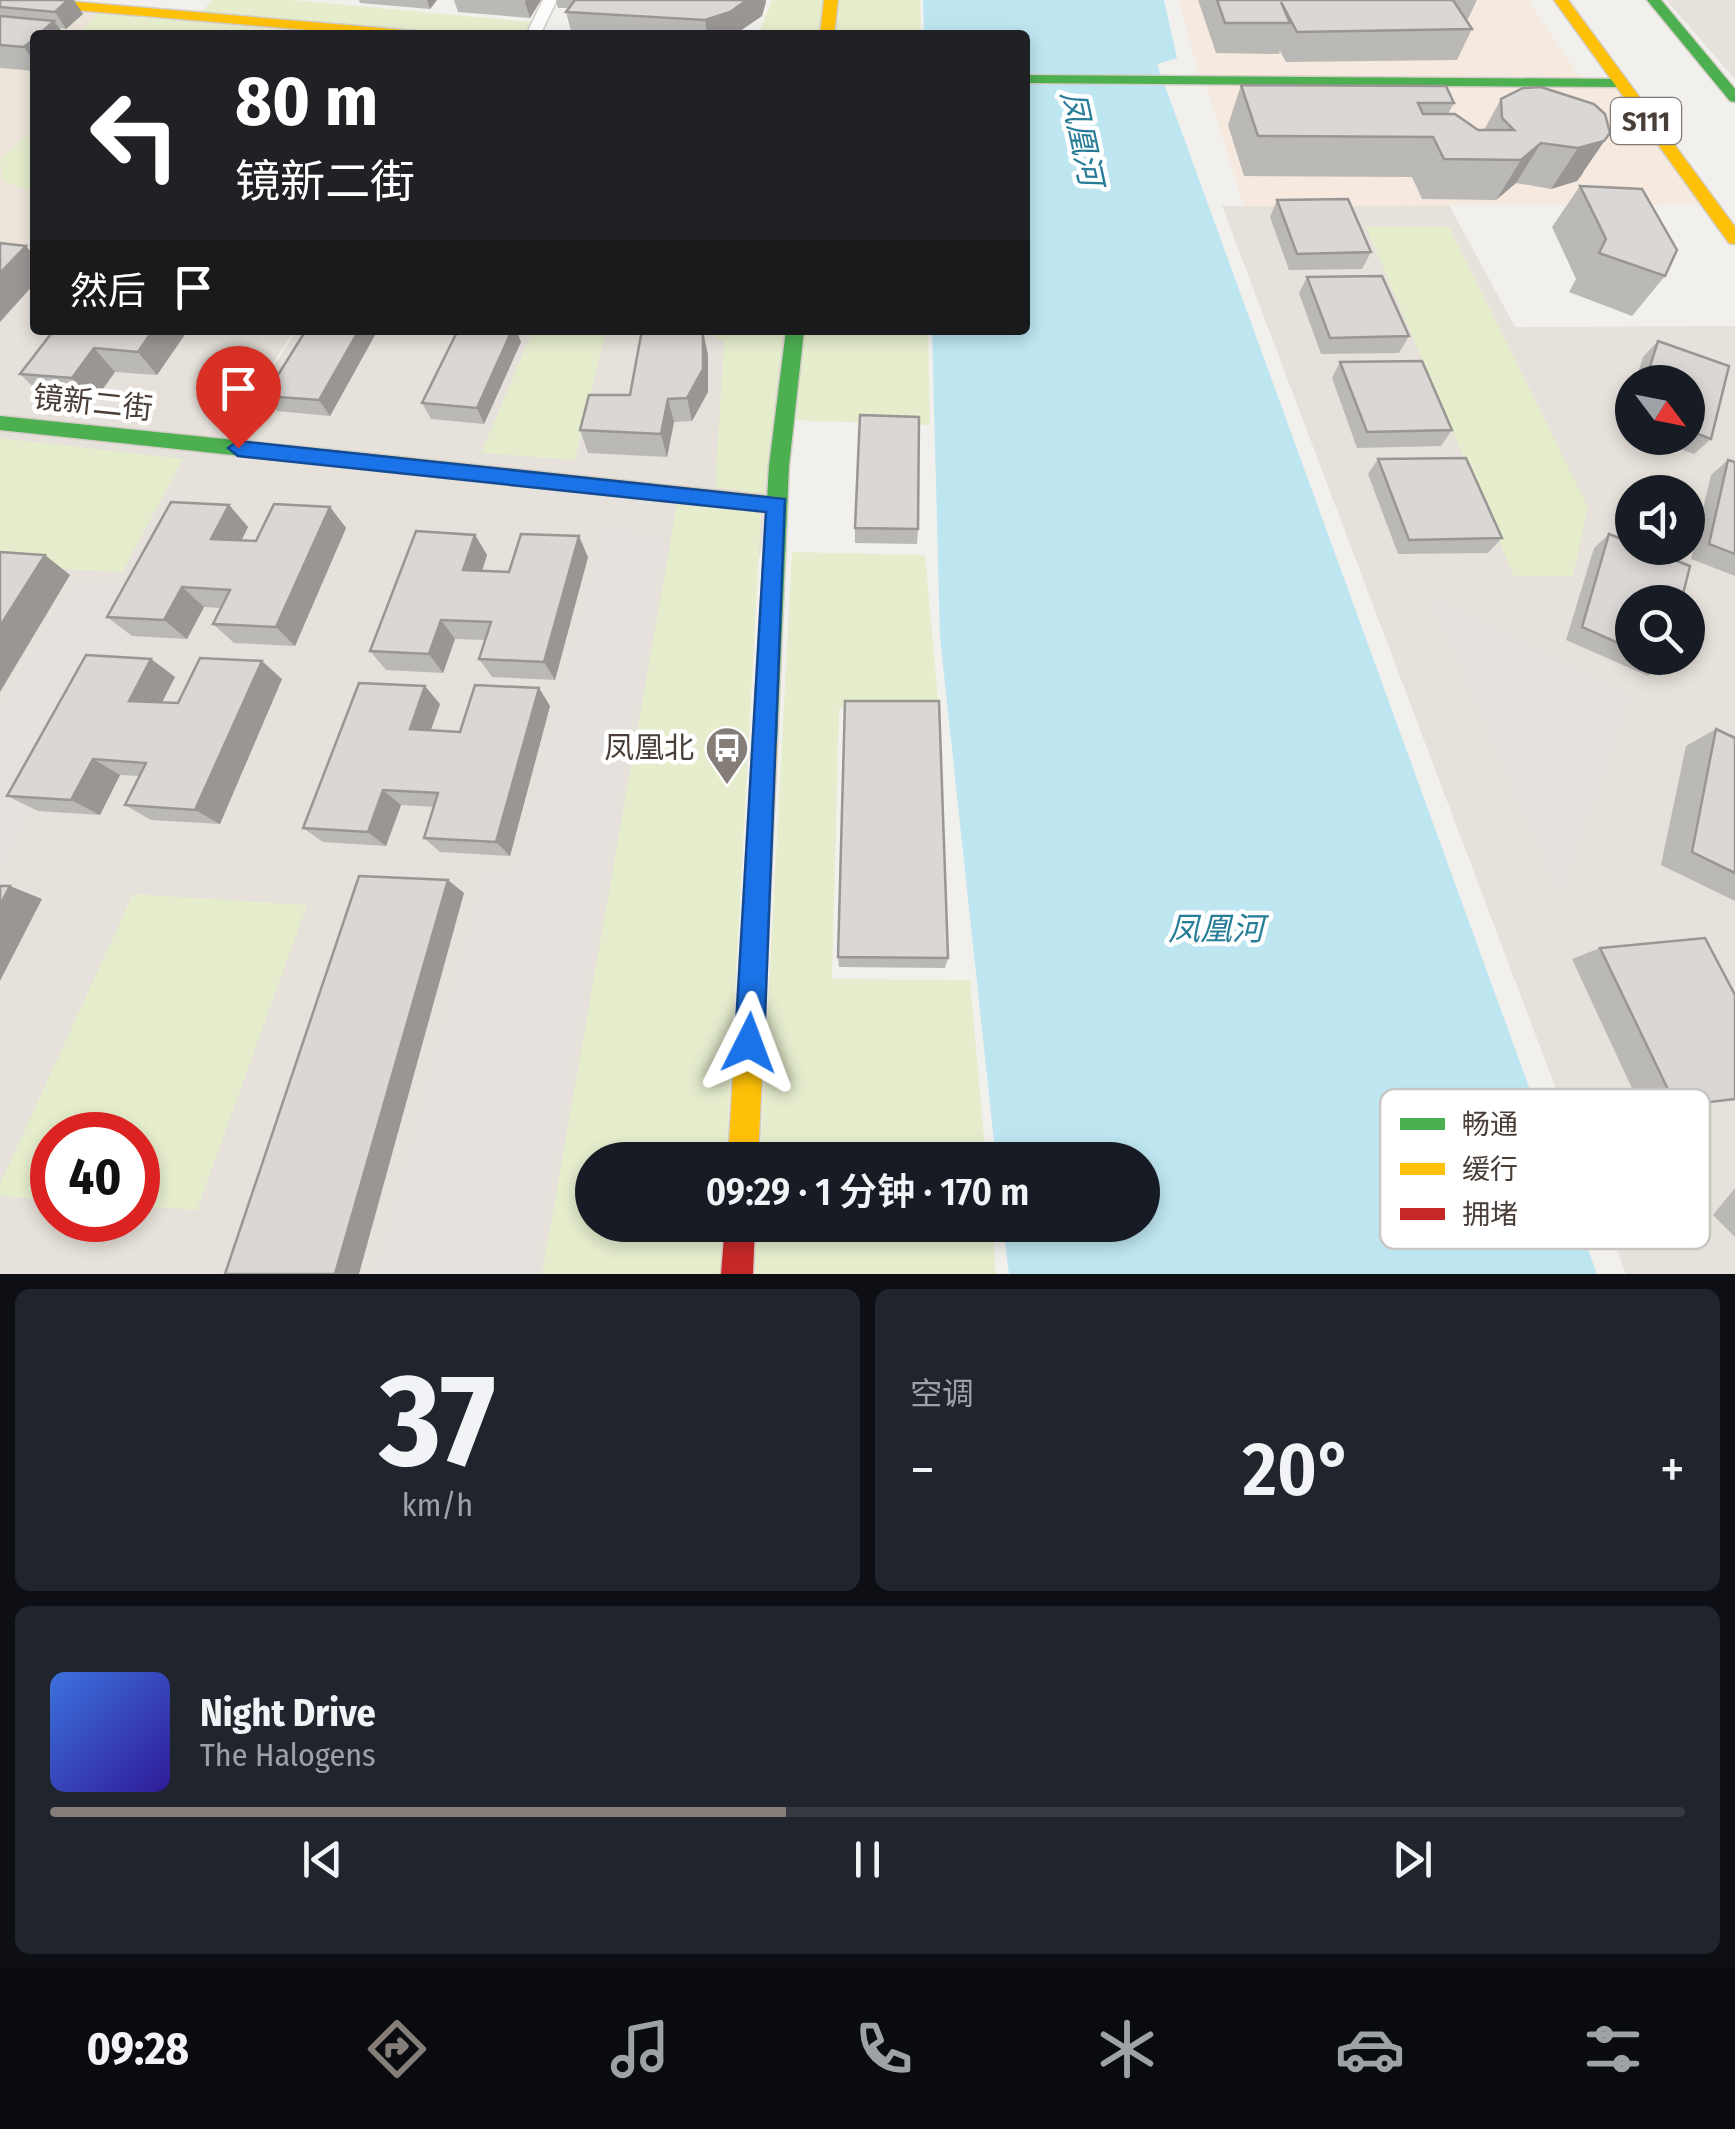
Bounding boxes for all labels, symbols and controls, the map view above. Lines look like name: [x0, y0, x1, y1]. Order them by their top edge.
text: 80 m: [235, 60, 378, 144]
icon: left: [70, 70, 200, 200]
water label: 凤凰河: [1053, 87, 1112, 195]
road number: S111: [1611, 98, 1681, 144]
text: 镜新二街: [235, 155, 415, 209]
icon: arrive: [166, 260, 221, 315]
text: 然后: [70, 268, 146, 314]
pin: [196, 346, 281, 449]
icon: arrive: [211, 361, 266, 416]
north arrow: [1615, 365, 1705, 455]
map controls: [1615, 365, 1705, 675]
street label: 镜新二街: [31, 379, 155, 427]
button: sound: [1615, 475, 1705, 565]
button: search: [1615, 585, 1705, 675]
bus stop icon: 凤凰北: [704, 725, 750, 786]
place label: 凤凰北: [604, 730, 694, 766]
water label: 凤凰河: [1168, 910, 1270, 948]
position arrow: [697, 991, 801, 1095]
legend: [1380, 1089, 1710, 1249]
text: 畅通: [1462, 1108, 1518, 1141]
speed limit sign: 40: [30, 1112, 160, 1242]
text: 缓行: [1462, 1153, 1518, 1186]
text: 09:29 · 1 分钟 · 170 m: [706, 1169, 1029, 1215]
text: 拥堵: [1462, 1198, 1518, 1231]
text: 37: [379, 1343, 496, 1499]
text: 空调: [910, 1375, 974, 1413]
text: 20°: [1242, 1425, 1352, 1515]
text: −: [910, 1437, 935, 1503]
text: +: [1660, 1437, 1685, 1503]
text: km/h: [402, 1486, 473, 1524]
text: Night Drive: [200, 1690, 376, 1736]
text: The Halogens: [200, 1736, 376, 1774]
icon: previous: [295, 1832, 350, 1887]
icon: pause: [840, 1832, 895, 1887]
icon: next: [1385, 1832, 1440, 1887]
icon: directions: [362, 2014, 432, 2084]
icon: music: [605, 2014, 675, 2084]
icon: phone: [849, 2014, 919, 2084]
icon: climate: [1092, 2014, 1162, 2084]
icon: car: [1335, 2014, 1405, 2084]
icon: filters: [1578, 2014, 1648, 2084]
text: 09:28: [87, 2022, 189, 2076]

